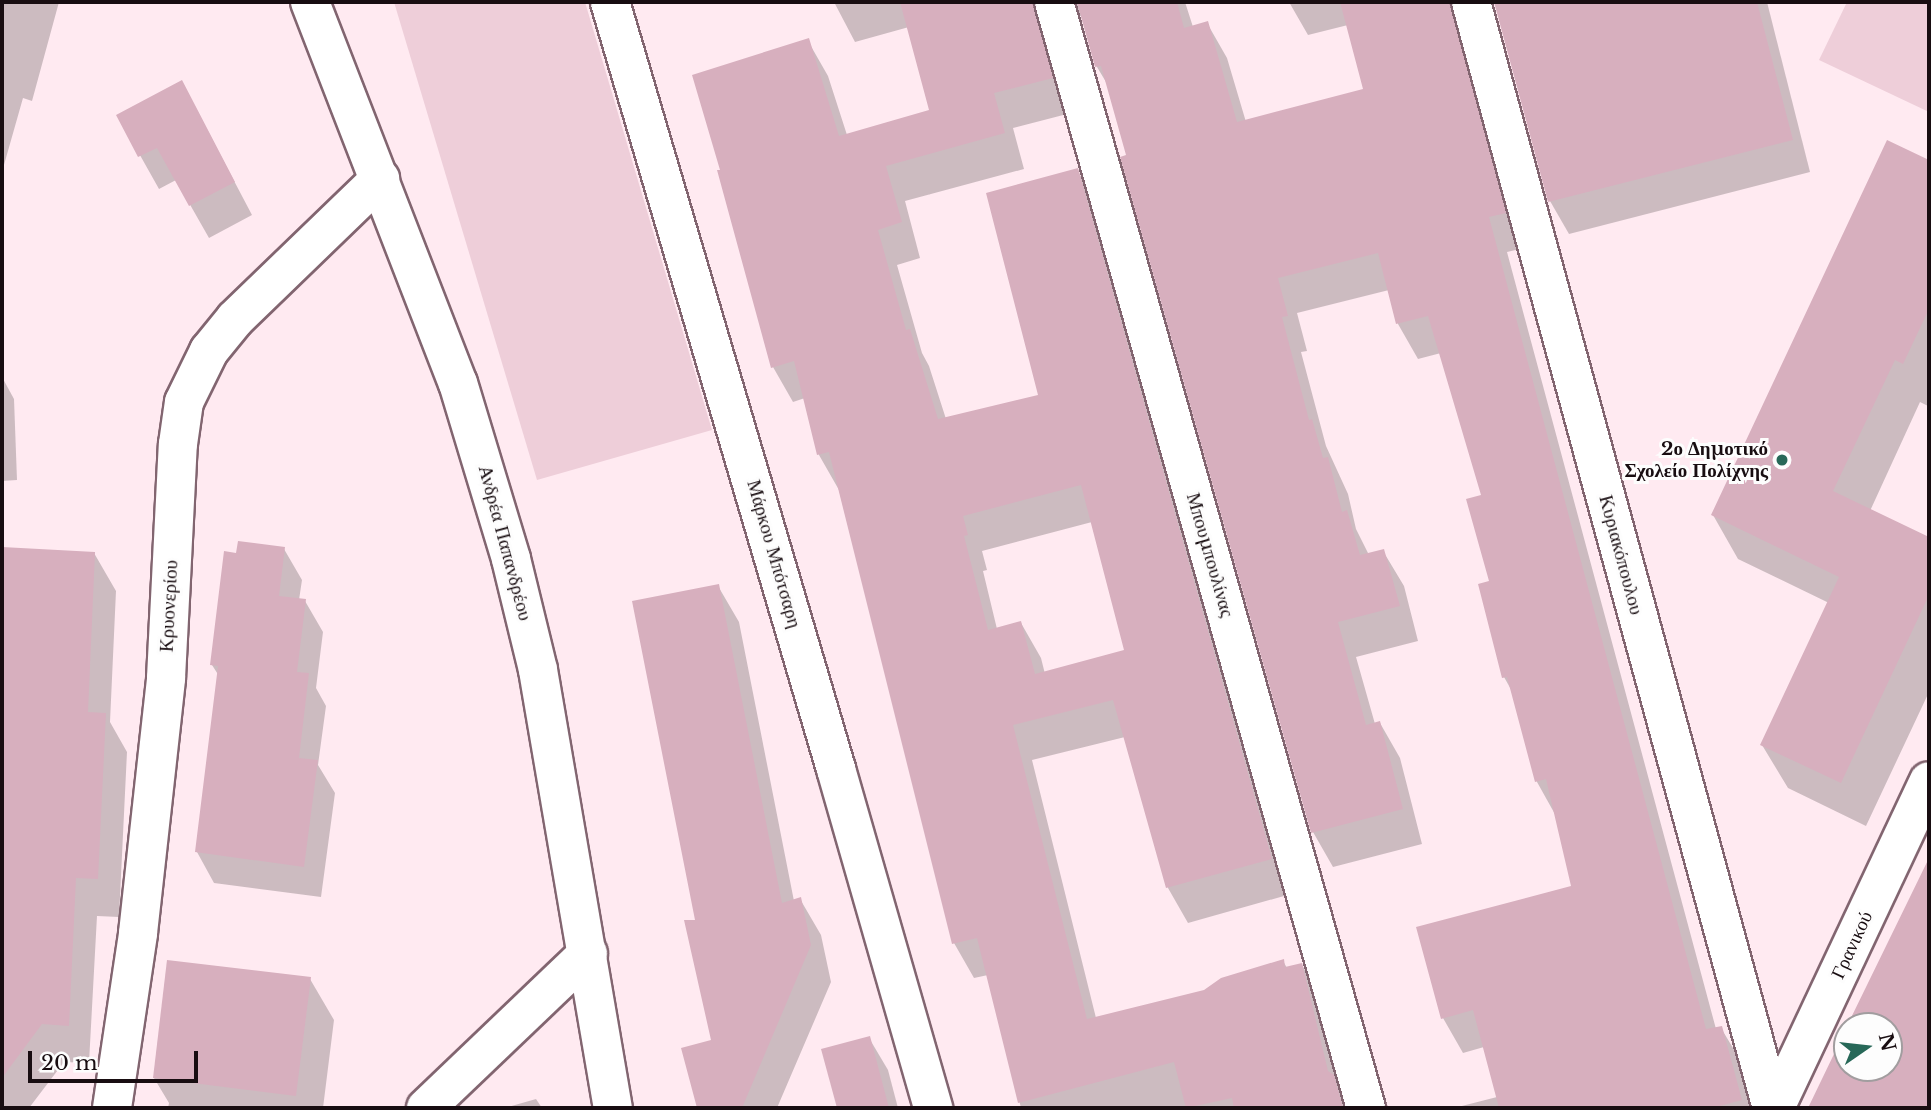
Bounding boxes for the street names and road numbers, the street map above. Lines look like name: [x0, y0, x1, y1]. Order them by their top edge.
street label: Ανδρέα Παπανδρέου: [473, 463, 537, 623]
street label: Μάρκου Μπότσαρη: [742, 477, 806, 631]
street label: Μπουμπουλίνας: [1181, 490, 1239, 620]
street label: Κυριακόπουλου: [1594, 493, 1648, 617]
street label: Κρυονερίου: [155, 559, 183, 653]
street label: Γρανικού: [1826, 907, 1878, 983]

